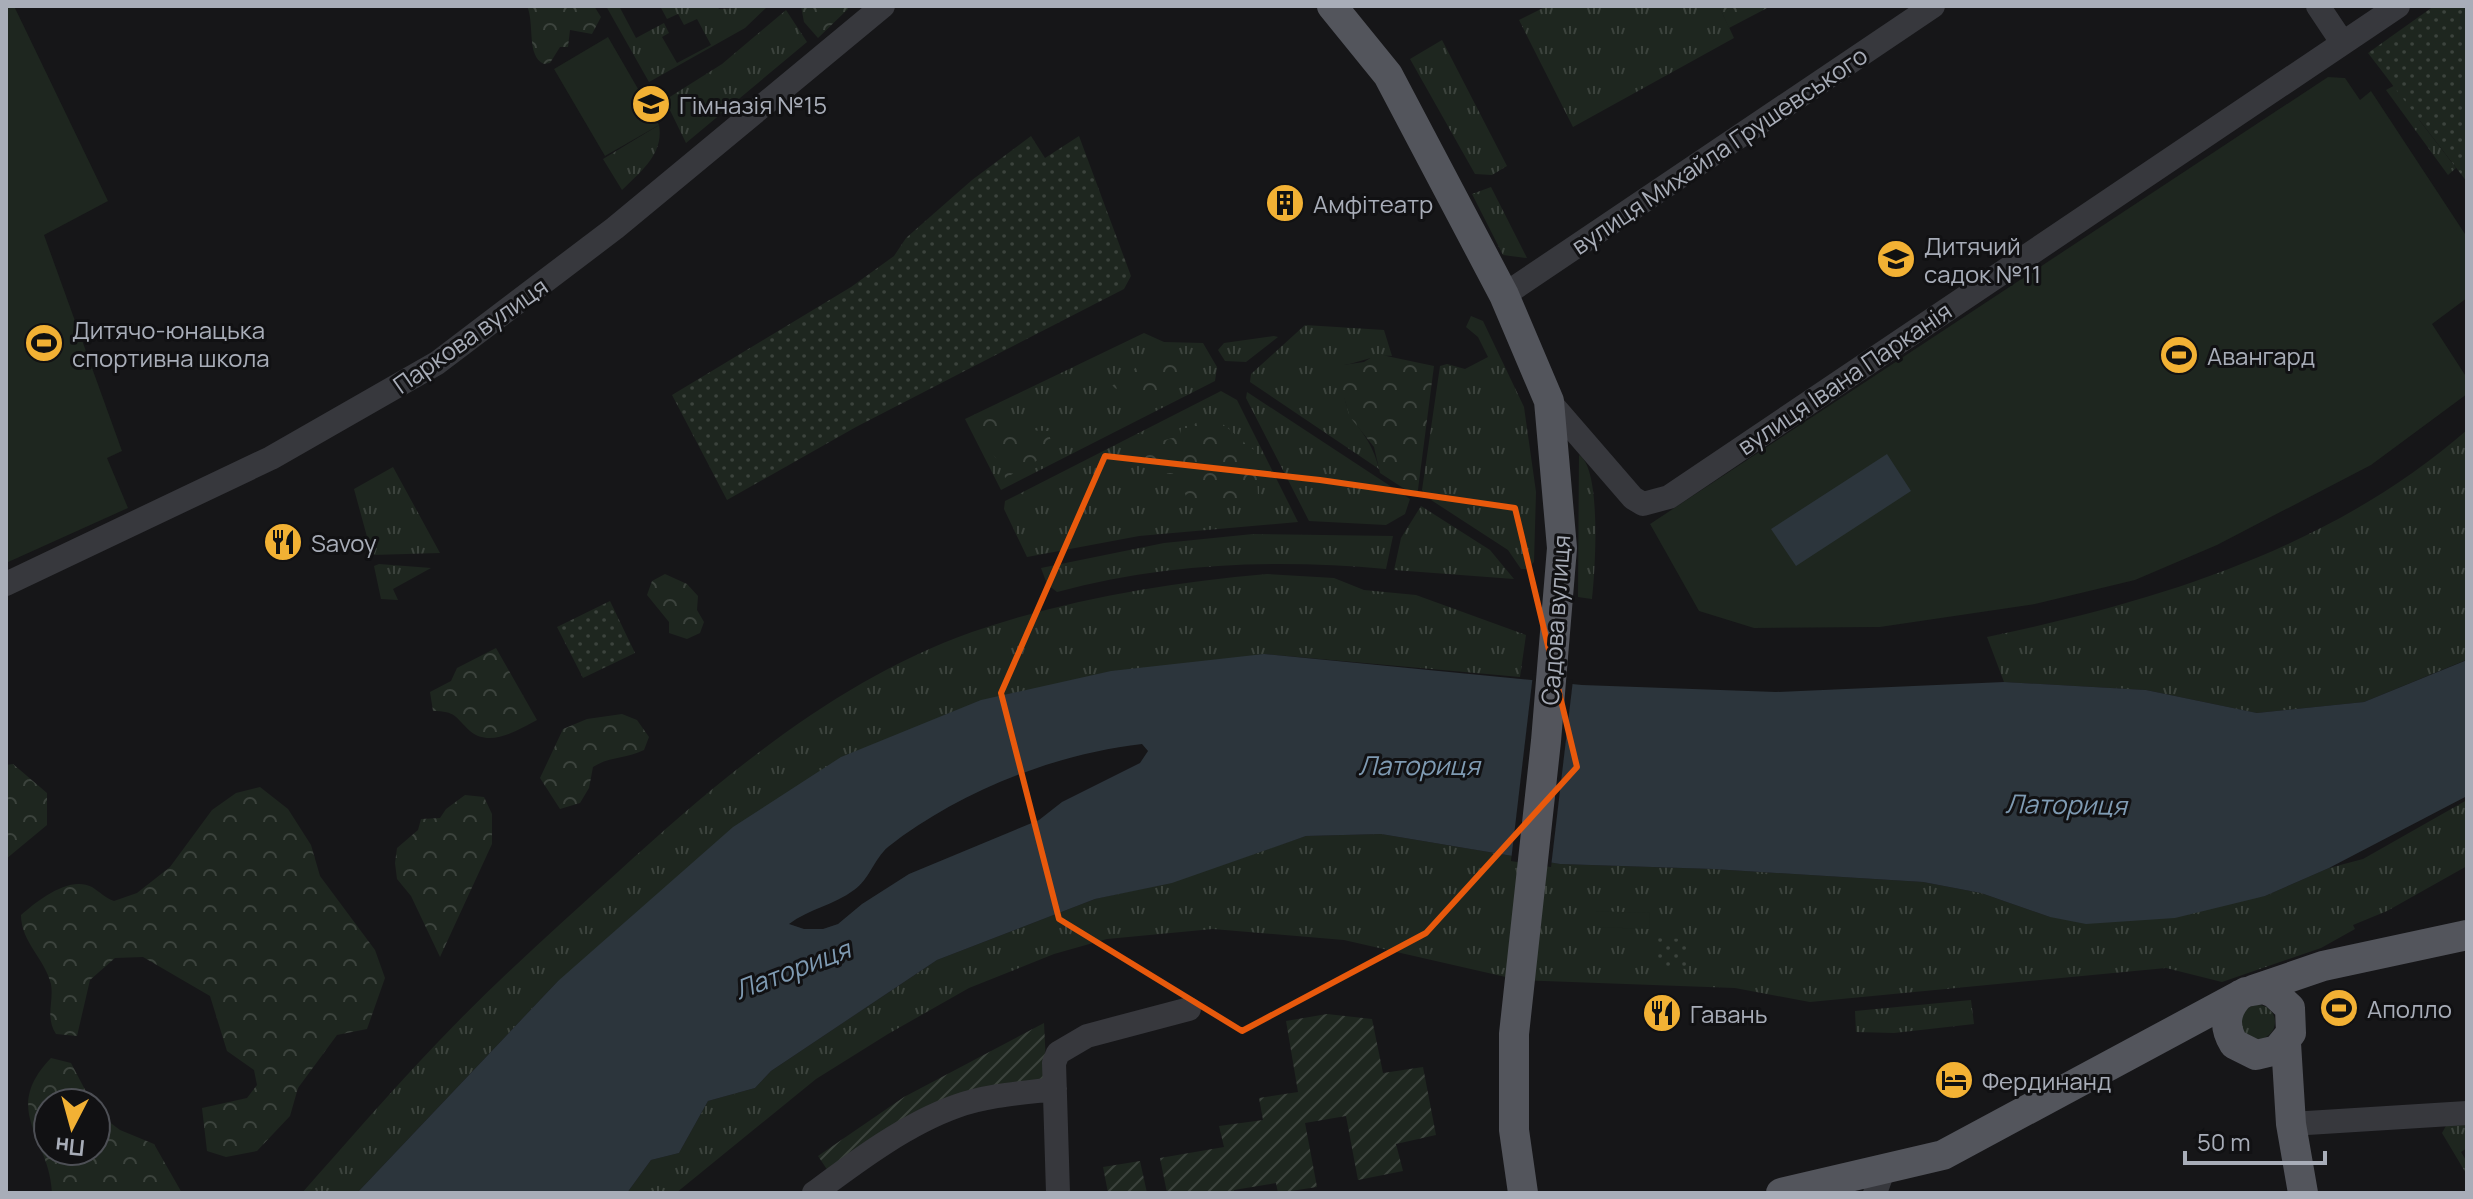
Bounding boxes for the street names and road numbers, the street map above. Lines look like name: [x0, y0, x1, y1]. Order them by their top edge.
street label: вулиця Михайла Грушевського: [1565, 38, 1873, 262]
street label: Паркова вулиця: [386, 269, 554, 401]
street label: вулиця Івана Парканія: [1730, 294, 1958, 462]
street label: Садова вулиця: [1533, 534, 1577, 706]

